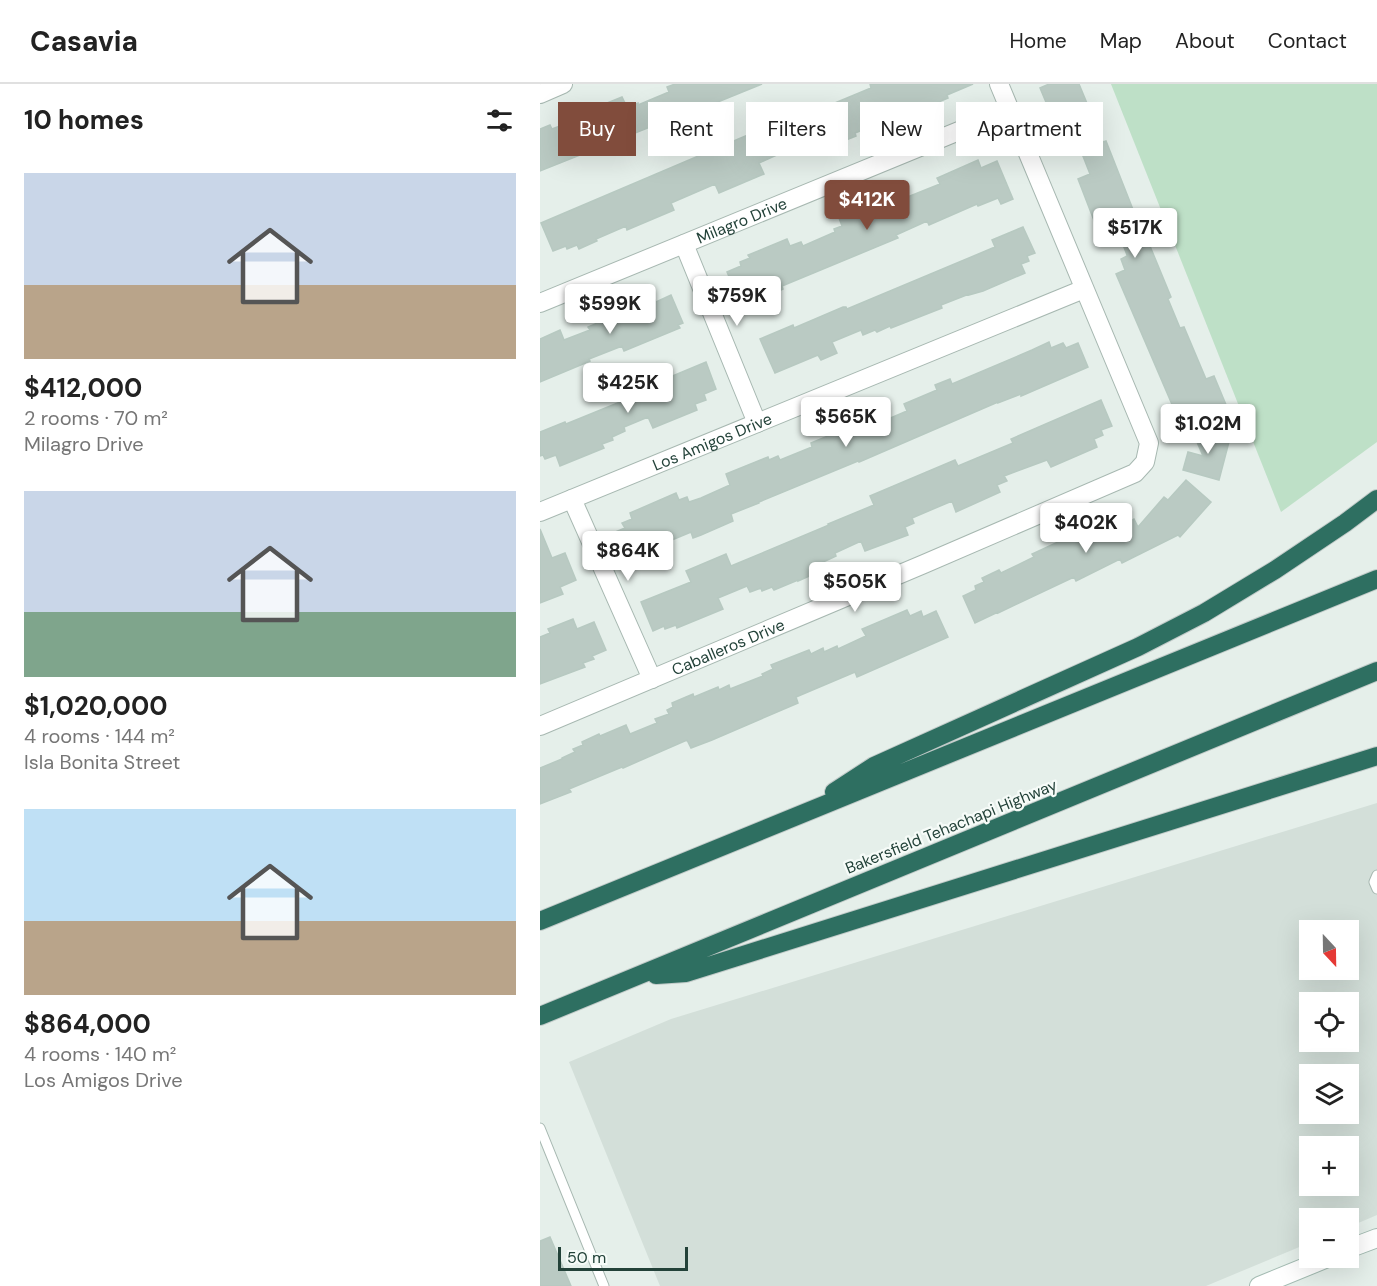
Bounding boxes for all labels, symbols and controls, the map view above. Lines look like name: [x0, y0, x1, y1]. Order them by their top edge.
text: Casavia: [30, 23, 138, 60]
text: Home: [1009, 27, 1067, 55]
text: Map: [1100, 27, 1142, 55]
text: About: [1175, 27, 1235, 55]
text: Contact: [1268, 27, 1347, 55]
chip: Buy: [558, 102, 636, 156]
chip: Rent: [648, 102, 734, 156]
chip: Filters: [746, 102, 848, 156]
chip: New: [860, 102, 944, 156]
chip: Apartment: [956, 102, 1103, 156]
text: 10 homes: [24, 103, 144, 137]
icon: filters: [483, 104, 516, 137]
pin: $412K: [825, 180, 909, 231]
text: $412K: [839, 186, 895, 212]
street label: Milagro Drive: [694, 193, 790, 249]
pin: $517K: [1093, 208, 1177, 259]
icon: home: [216, 212, 324, 320]
text: $517K: [1107, 214, 1163, 240]
pin: $759K: [695, 276, 779, 327]
text: $759K: [707, 282, 767, 308]
pin: $599K: [568, 284, 652, 335]
text: $599K: [579, 290, 641, 316]
pin: $425K: [586, 363, 670, 414]
text: $425K: [597, 369, 659, 395]
text: $412,000: [24, 371, 142, 405]
pin: $565K: [804, 397, 888, 448]
text: $565K: [815, 403, 877, 429]
pin: $1.02M: [1159, 404, 1257, 455]
text: 2 rooms · 70 m²: [24, 405, 168, 431]
street label: Los Amigos Drive: [650, 408, 775, 476]
text: $1.02M: [1175, 410, 1241, 436]
text: Milagro Drive: [24, 431, 144, 457]
pin: $402K: [1044, 503, 1128, 554]
text: $402K: [1054, 509, 1118, 535]
icon: home: [216, 530, 324, 638]
pin: $864K: [586, 531, 670, 582]
text: $864K: [596, 537, 660, 563]
pin: $505K: [813, 562, 897, 613]
text: $505K: [823, 568, 887, 594]
street label: Caballeros Drive: [669, 614, 788, 680]
text: $1,020,000: [24, 689, 168, 723]
text: 4 rooms · 144 m²: [24, 723, 175, 749]
text: Isla Bonita Street: [24, 749, 180, 775]
street label: Bakersfield Tehachapi Highway: [842, 774, 1060, 879]
icon: home: [216, 848, 324, 956]
north arrow: [1299, 920, 1359, 980]
map controls: [1299, 920, 1359, 1268]
button: locate: [1299, 992, 1359, 1052]
text: $864,000: [24, 1007, 151, 1041]
text: 4 rooms · 140 m²: [24, 1041, 176, 1067]
button: layers: [1299, 1064, 1359, 1124]
text: Los Amigos Drive: [24, 1067, 183, 1093]
button: +: [1299, 1136, 1359, 1196]
button: −: [1299, 1208, 1359, 1268]
scale bar: [558, 1244, 688, 1272]
text: 50 m: [567, 1247, 606, 1268]

